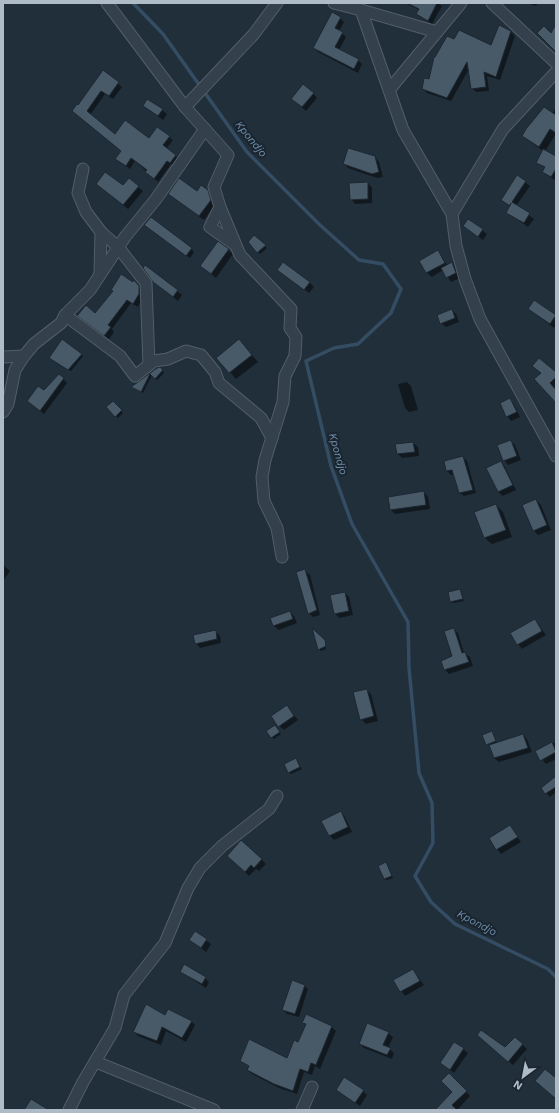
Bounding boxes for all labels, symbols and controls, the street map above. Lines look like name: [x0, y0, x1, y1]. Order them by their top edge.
water label: Kpondjo: [232, 118, 270, 160]
water label: Kpondjo: [326, 432, 350, 476]
water label: Kpondjo: [455, 907, 499, 939]
north arrow: [503, 1057, 543, 1097]
text: N: [511, 1077, 525, 1093]

